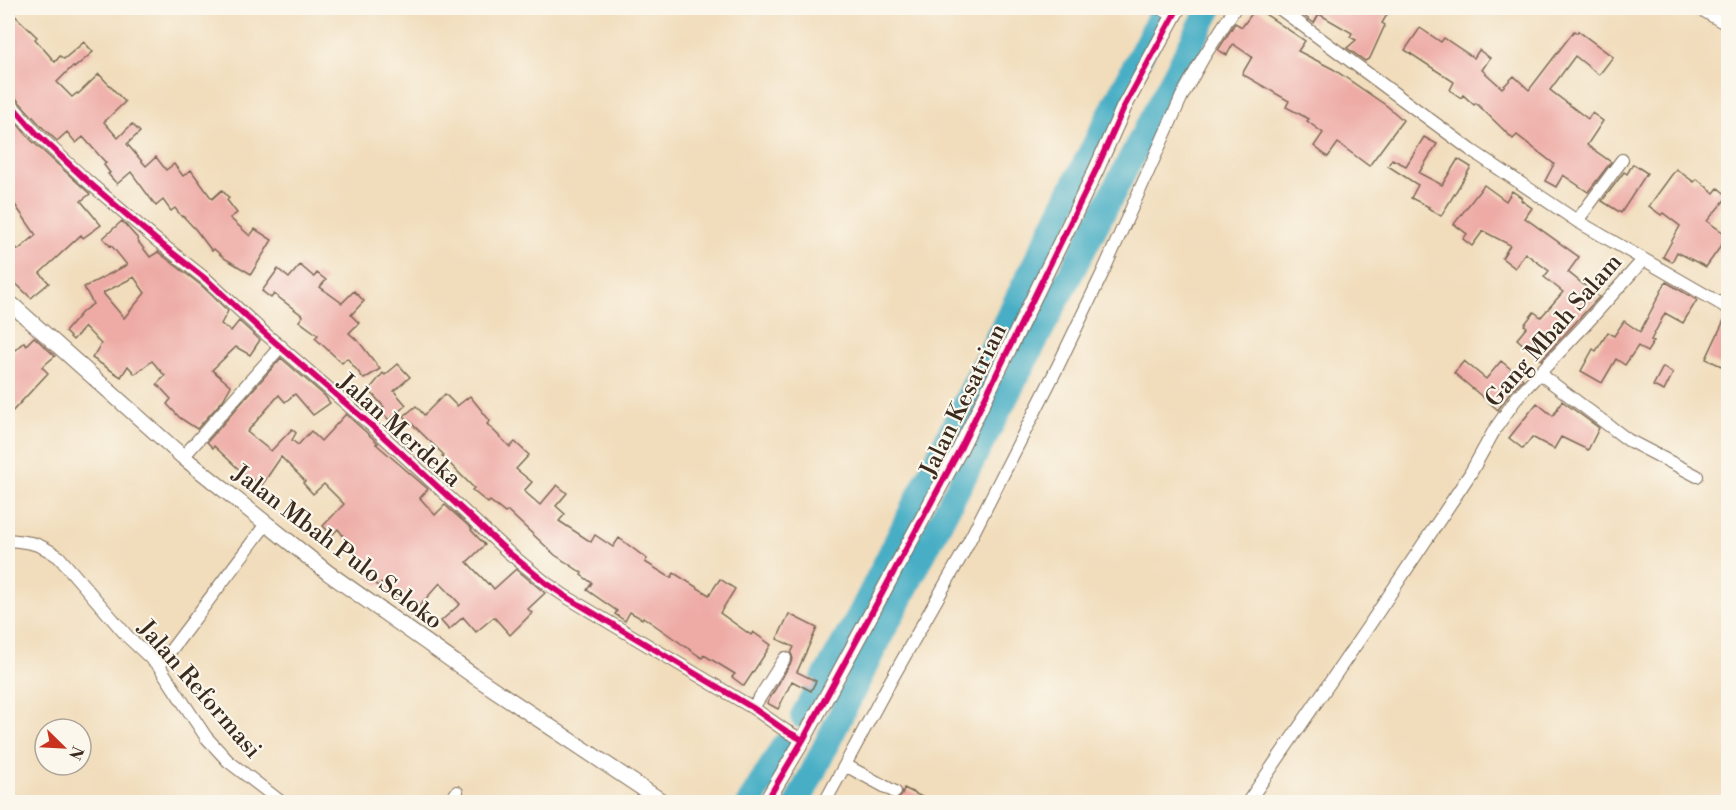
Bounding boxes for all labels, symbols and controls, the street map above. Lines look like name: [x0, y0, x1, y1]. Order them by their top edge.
street label: Gang Mbah Salam: [1479, 248, 1629, 414]
street label: Jalan Kesatrian: [913, 319, 1014, 483]
street label: Jalan Merdeka: [331, 367, 468, 494]
street label: Jalan Mbah Pulo Seloko: [226, 458, 448, 637]
street label: Jalan Reformasi: [130, 614, 268, 765]
north arrow: [33, 717, 93, 777]
text: N: [64, 743, 87, 763]

